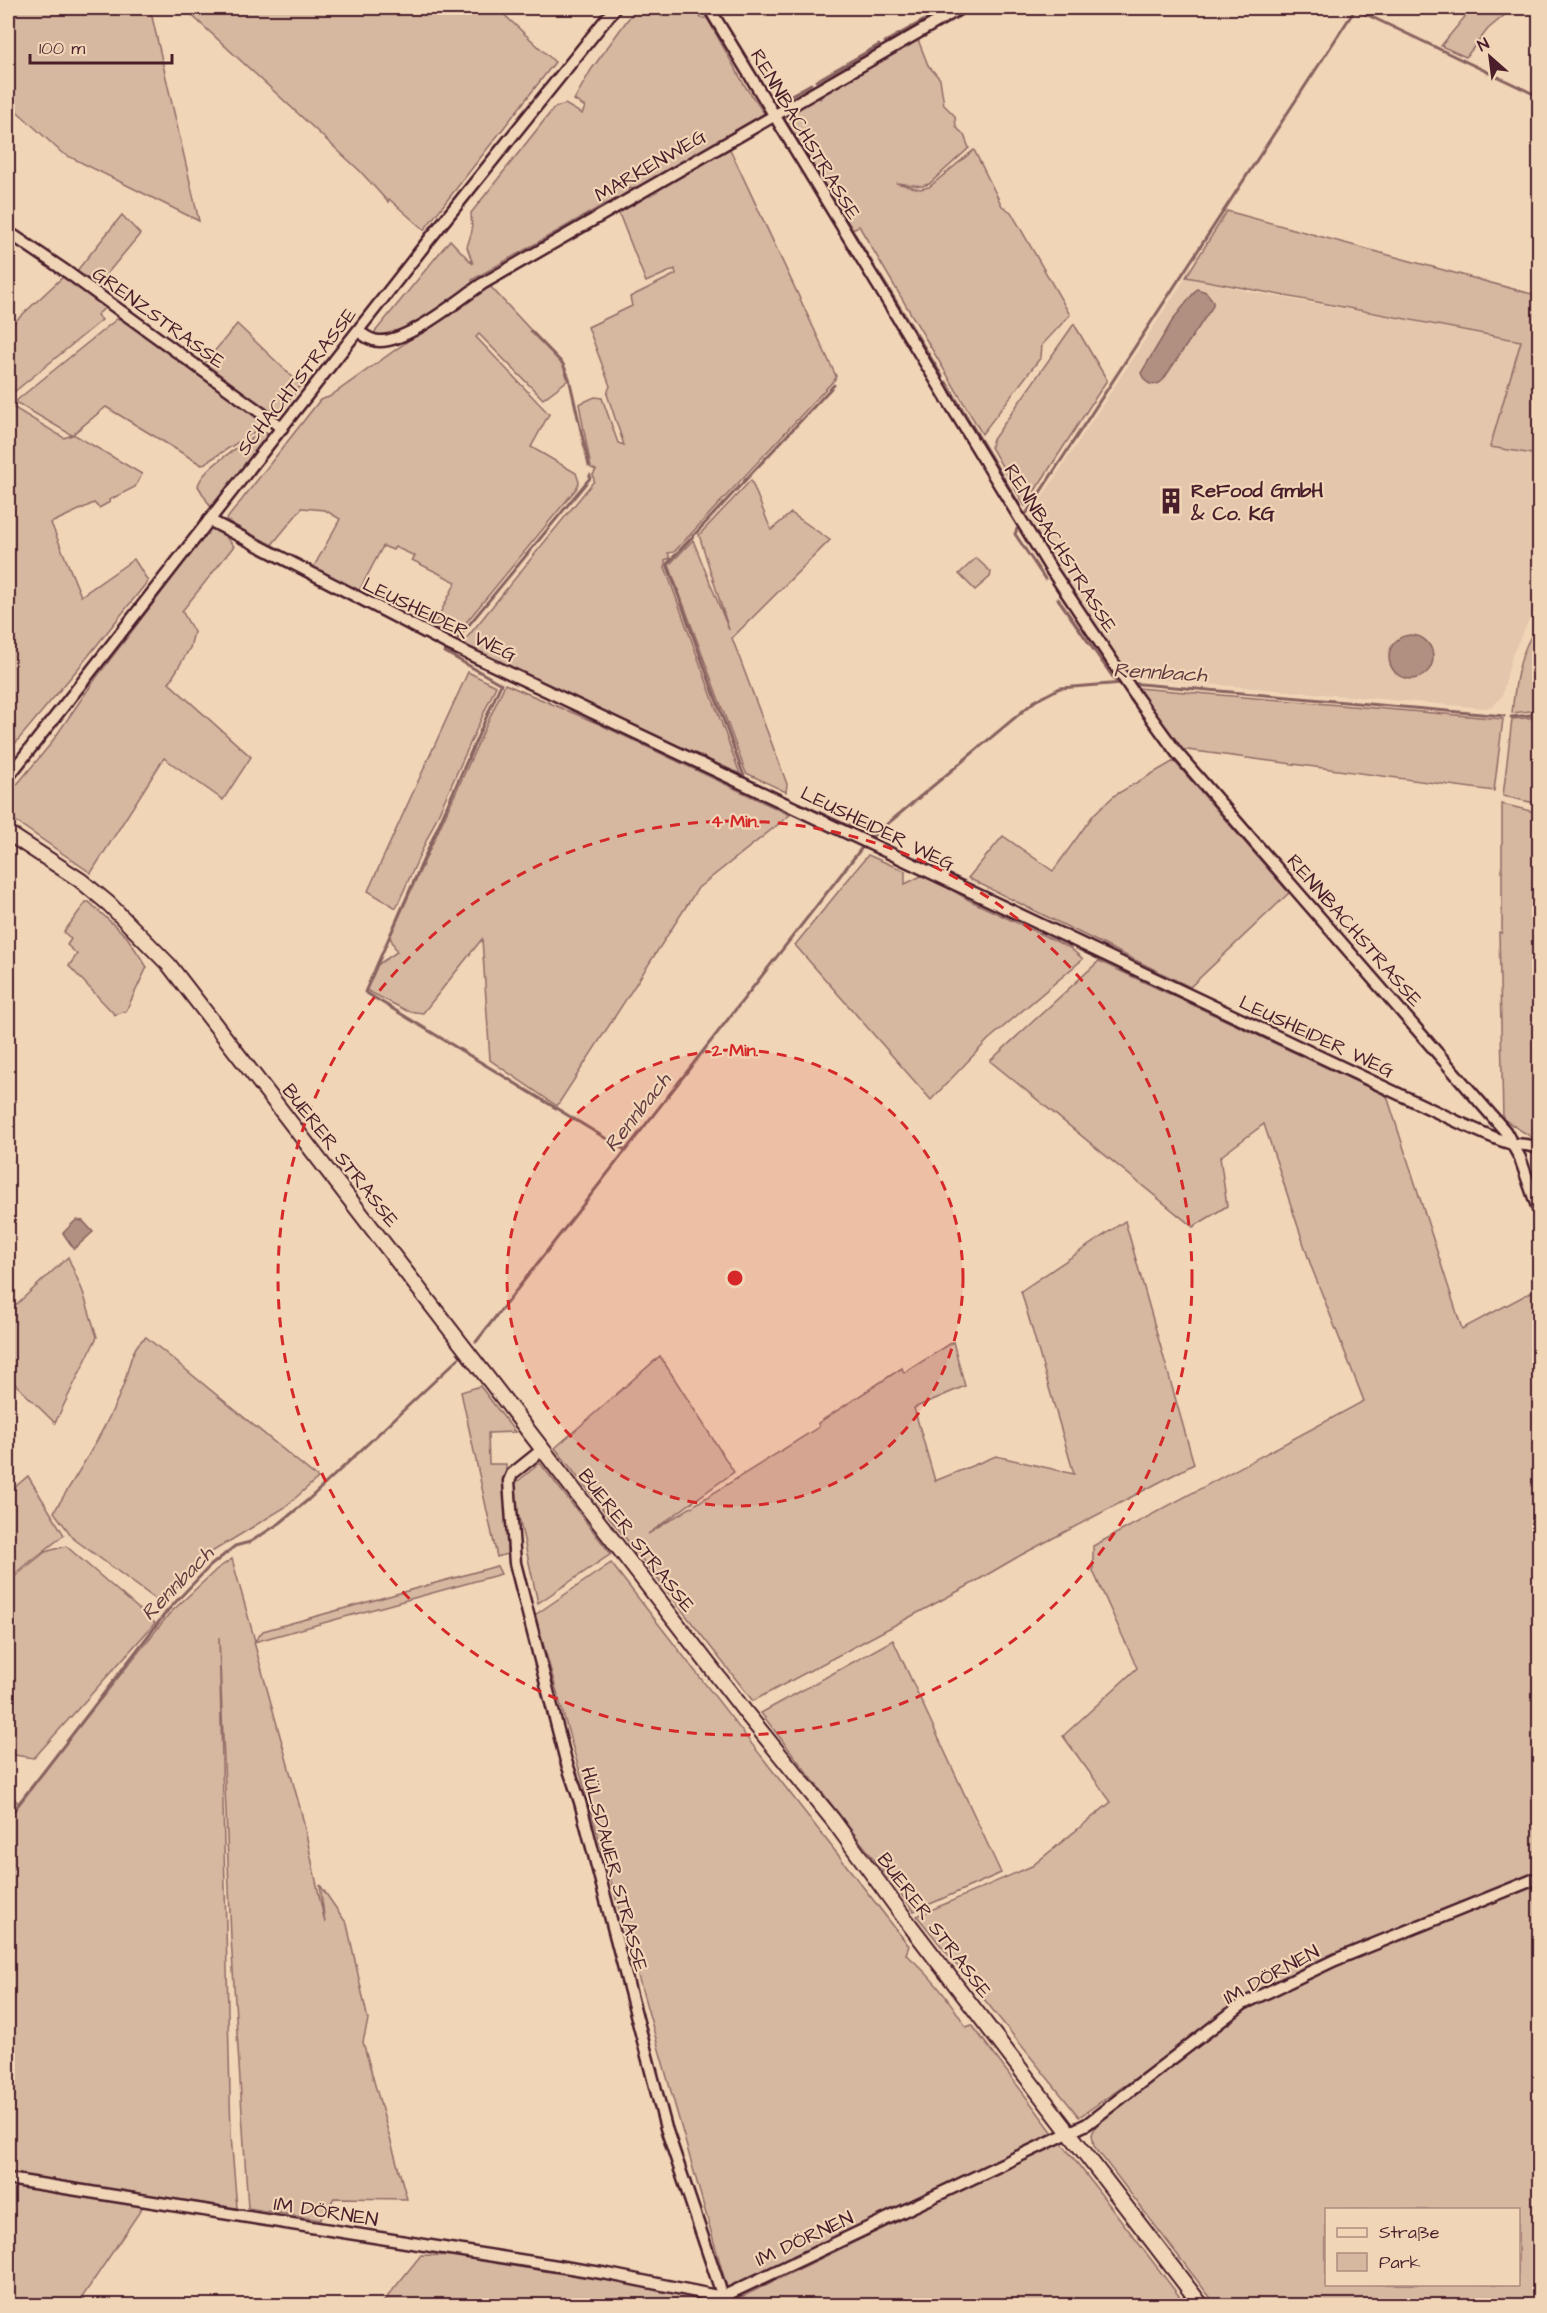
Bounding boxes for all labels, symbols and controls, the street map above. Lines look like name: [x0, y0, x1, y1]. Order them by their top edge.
scale bar: [30, 27, 172, 65]
north arrow: [1460, 27, 1520, 87]
text: N: [1474, 33, 1493, 57]
text: 100 m: [39, 36, 85, 61]
street label: RENNBACHSTRASSE: [743, 44, 867, 225]
street label: MARKENWEG: [590, 123, 712, 209]
street label: GRENZSTRASSE: [86, 260, 231, 376]
street label: SCHACHTSTRASSE: [230, 302, 364, 461]
street label: RENNBACHSTRASSE: [997, 459, 1124, 639]
place label: ReFood GmbH & Co. KG: [1190, 477, 1323, 528]
building icon: ReFood GmbH & Co. KG: [1156, 486, 1186, 516]
street label: LEUSHEIDER WEG: [358, 570, 521, 669]
water label: Rennbach: [1113, 656, 1209, 690]
street label: LEUSHEIDER WEG: [796, 779, 959, 878]
text: 4 Min.: [711, 809, 760, 834]
street label: RENNBACHSTRASSE: [1280, 848, 1429, 1013]
street label: LEUSHEIDER WEG: [1234, 989, 1399, 1085]
text: 2 Min.: [711, 1038, 759, 1063]
water label: Rennbach: [597, 1065, 679, 1158]
street label: BUERER STRASSE: [275, 1078, 405, 1234]
centre of rings: [725, 1268, 745, 1288]
street label: BUERER STRASSE: [571, 1463, 701, 1619]
water label: Rennbach: [134, 1538, 221, 1627]
street label: HÜLSDAUER STRASSE: [573, 1764, 655, 1975]
street label: BUERER STRASSE: [870, 1847, 998, 2004]
street label: IM DÖRNEN: [1218, 1938, 1324, 2012]
street label: IM DÖRNEN: [272, 2190, 380, 2234]
street label: IM DÖRNEN: [751, 2204, 858, 2274]
legend: [1325, 2208, 1520, 2286]
text: Straße: [1379, 2220, 1440, 2245]
text: Park: [1379, 2250, 1421, 2275]

